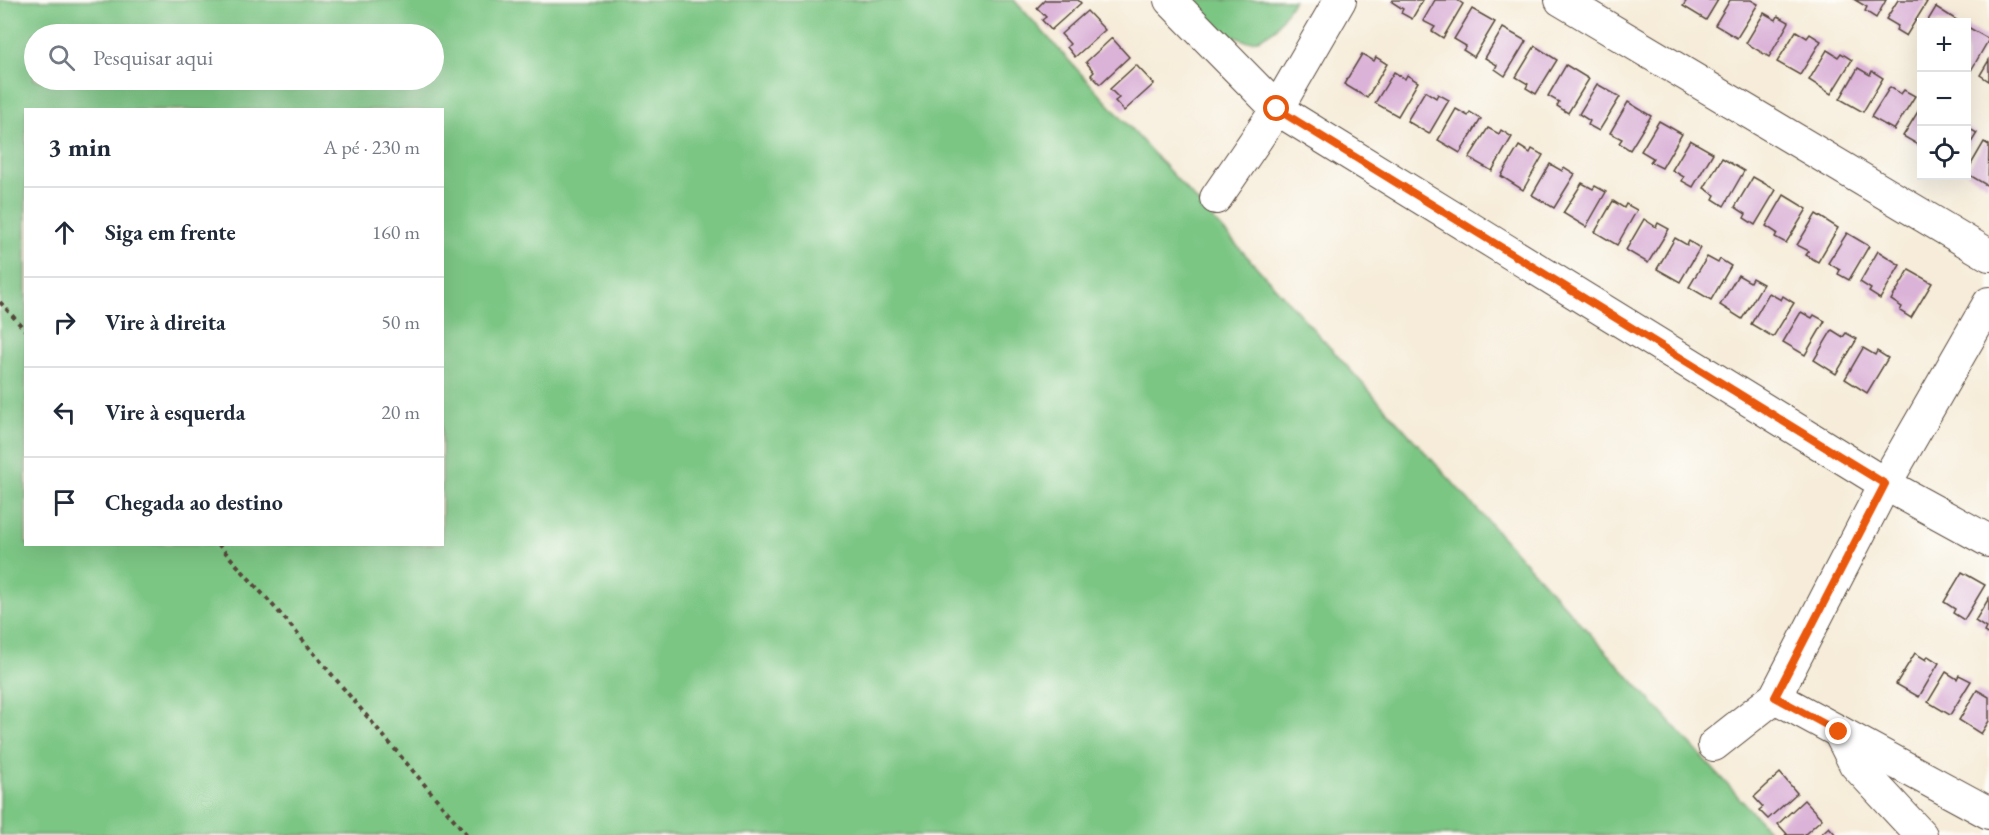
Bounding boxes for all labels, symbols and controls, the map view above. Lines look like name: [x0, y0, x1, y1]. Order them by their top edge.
map controls: [1917, 18, 1971, 180]
button: +: [1917, 18, 1971, 72]
search box: [24, 24, 444, 90]
icon: search: [45, 41, 78, 74]
text: Pesquisar aqui: [93, 43, 213, 72]
button: −: [1917, 72, 1971, 126]
route start: [1263, 95, 1289, 121]
button: locate: [1917, 126, 1971, 180]
text: 3 min: [48, 130, 111, 164]
text: A pé · 230 m: [324, 134, 420, 160]
icon: ahead: [48, 216, 81, 249]
text: Siga em frente: [105, 218, 236, 247]
text: 160 m: [372, 219, 420, 245]
icon: right: [48, 306, 81, 339]
text: Vire à direita: [105, 308, 226, 337]
text: 50 m: [381, 309, 420, 335]
icon: left: [48, 396, 81, 429]
text: Vire à esquerda: [105, 398, 245, 427]
text: 20 m: [381, 399, 420, 425]
icon: arrive: [48, 486, 81, 519]
text: Chegada ao destino: [105, 488, 283, 517]
route end: [1825, 718, 1851, 744]

